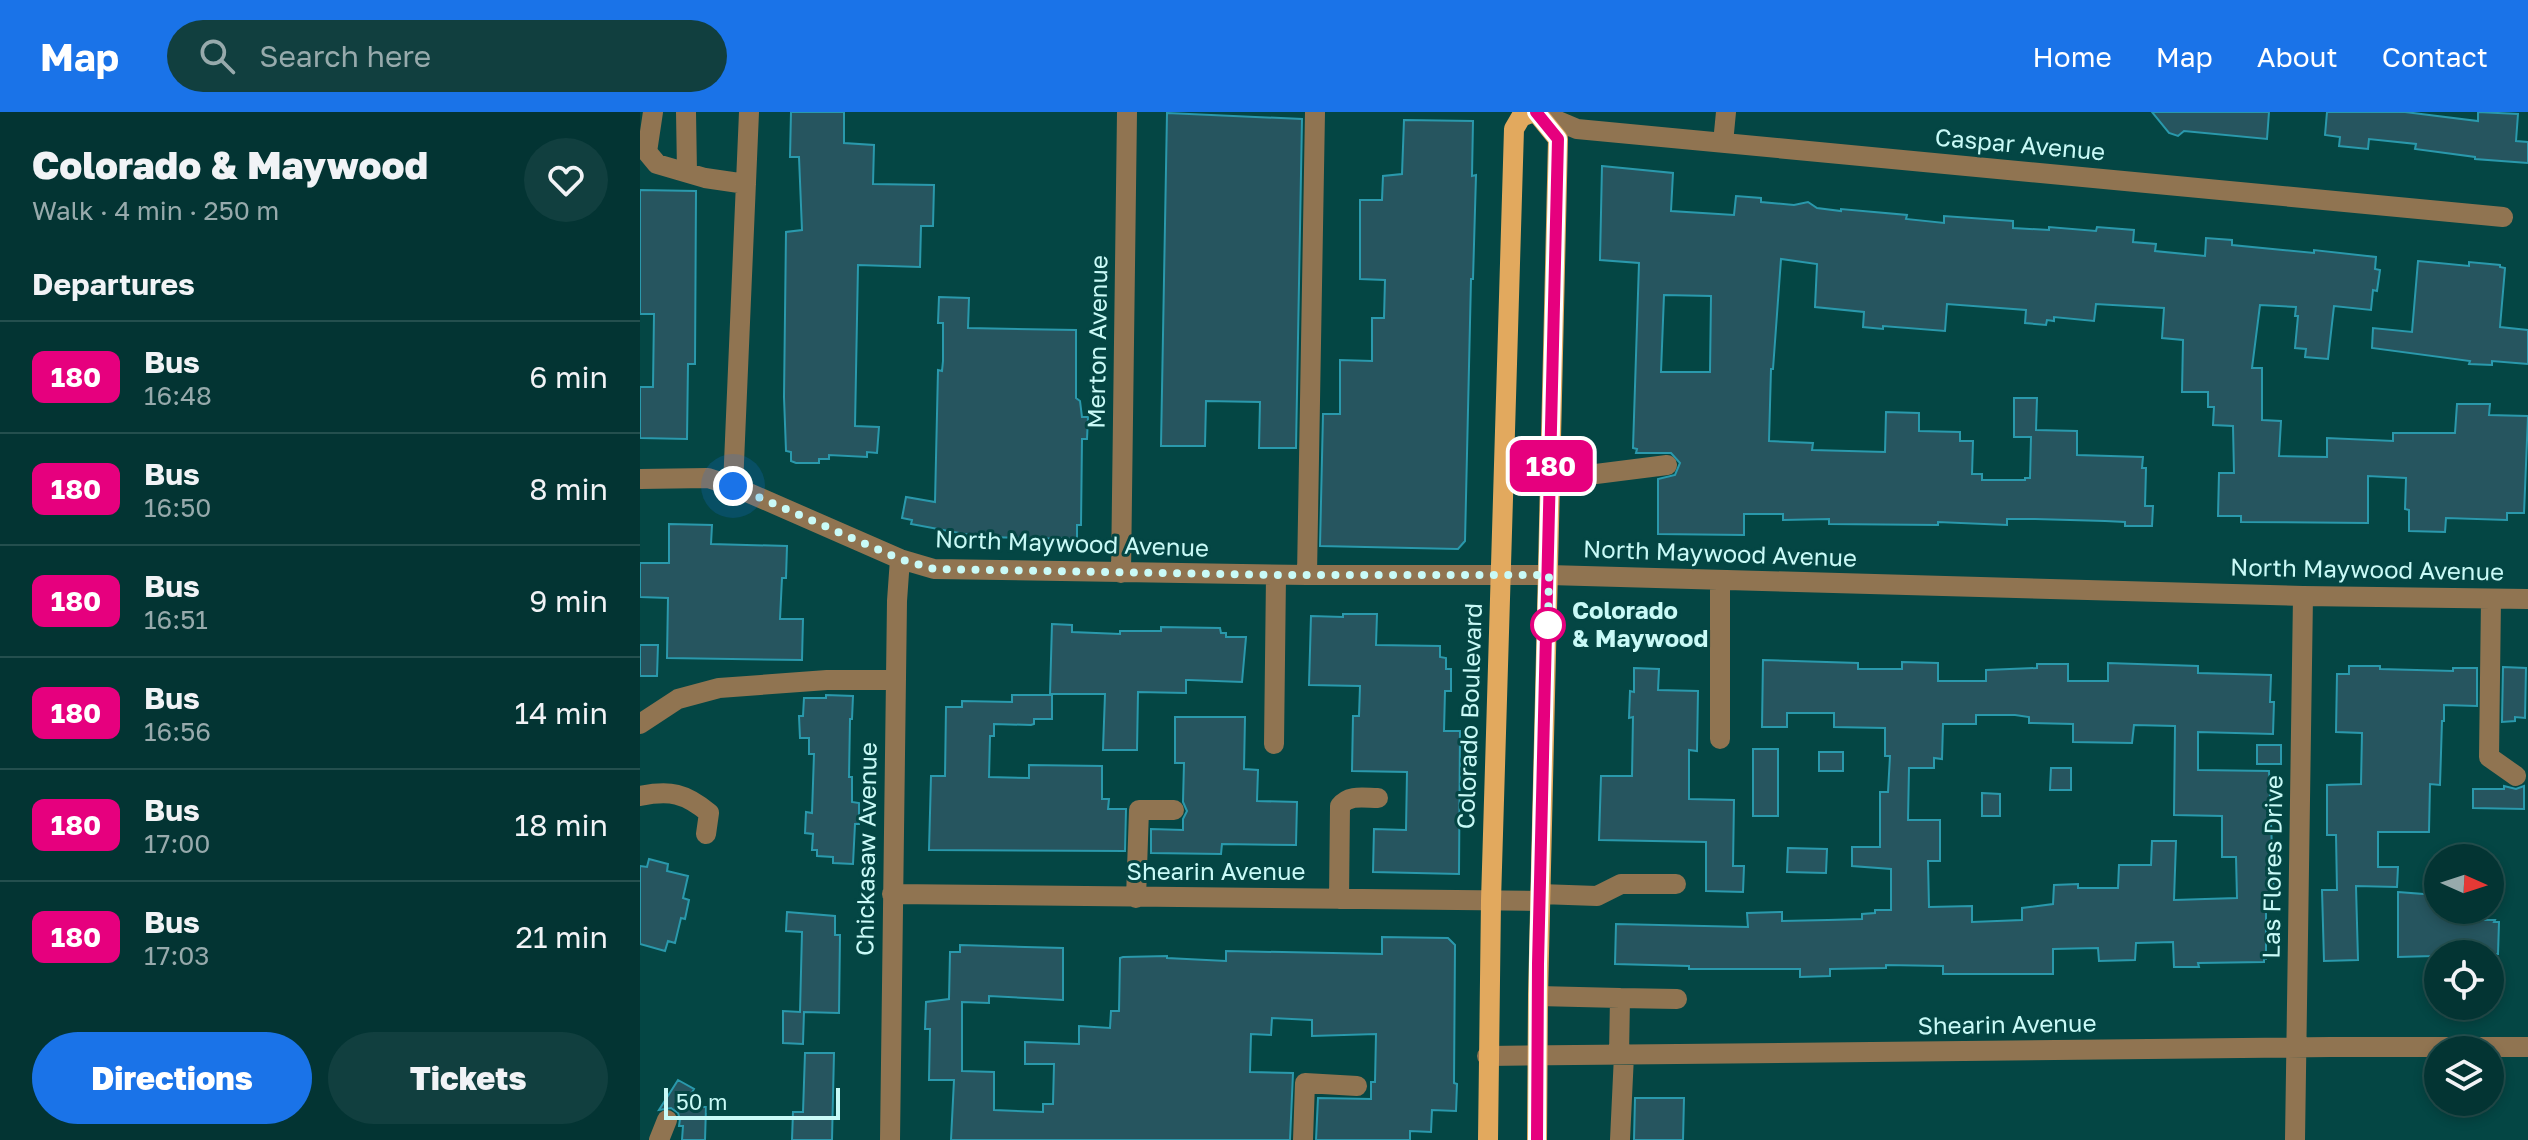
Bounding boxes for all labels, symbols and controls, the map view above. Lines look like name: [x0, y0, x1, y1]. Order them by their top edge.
search box: [167, 20, 727, 92]
text: Map: [40, 34, 119, 79]
icon: search: [195, 34, 239, 78]
text: Search here: [259, 38, 431, 74]
text: Home: [2033, 40, 2112, 73]
text: Map: [2156, 40, 2213, 73]
text: About: [2257, 40, 2338, 73]
text: Contact: [2382, 40, 2488, 73]
street label: Caspar Avenue: [1934, 122, 2107, 165]
button: heart: [524, 138, 608, 222]
text: Colorado & Maywood: [32, 142, 428, 187]
text: Walk · 4 min · 250 m: [32, 195, 279, 226]
street label: Merton Avenue: [1080, 255, 1113, 429]
text: Departures: [32, 266, 195, 302]
text: Bus: [144, 344, 200, 380]
text: 6 min: [529, 359, 608, 395]
text: 180: [51, 360, 101, 393]
text: 16:48: [144, 380, 212, 411]
line badge: 180: [1505, 440, 1597, 492]
text: 180: [1526, 449, 1576, 482]
text: Bus: [144, 456, 200, 492]
your location: [713, 466, 753, 506]
text: 8 min: [529, 471, 608, 507]
text: 180: [51, 472, 101, 505]
text: 16:50: [144, 492, 211, 523]
street label: North Maywood Avenue: [935, 523, 1209, 562]
street label: North Maywood Avenue: [1583, 533, 1857, 572]
street label: North Maywood Avenue: [2230, 552, 2504, 585]
text: Bus: [144, 568, 200, 604]
text: 9 min: [529, 583, 608, 619]
text: 180: [51, 584, 101, 617]
place label: Colorado & Maywood: [1572, 595, 1708, 652]
street label: Colorado Boulevard: [1450, 602, 1487, 830]
text: 16:51: [144, 604, 208, 635]
marker: Colorado & Maywood: [1531, 608, 1565, 642]
text: Bus: [144, 680, 200, 716]
text: 14 min: [515, 695, 608, 731]
text: 180: [51, 696, 101, 729]
text: 16:56: [144, 716, 211, 747]
street label: Chickasaw Avenue: [849, 742, 882, 956]
street label: Las Flores Drive: [2255, 775, 2288, 959]
text: Bus: [144, 792, 200, 828]
text: 18 min: [515, 807, 608, 843]
text: 180: [51, 808, 101, 841]
text: 17:00: [144, 828, 210, 859]
north arrow: [2424, 844, 2504, 924]
map controls: [2424, 844, 2504, 1116]
street label: Shearin Avenue: [1127, 856, 1305, 885]
text: Bus: [144, 904, 200, 940]
text: 21 min: [516, 919, 608, 955]
text: 180: [51, 920, 101, 953]
text: 17:03: [144, 940, 210, 971]
button: locate: [2424, 940, 2504, 1020]
street label: Shearin Avenue: [1917, 1007, 2097, 1040]
button: Directions: [32, 1032, 312, 1124]
button: Tickets: [328, 1032, 608, 1124]
button: layers: [2424, 1036, 2504, 1116]
scale bar: [664, 1084, 840, 1120]
text: 50 m: [676, 1088, 727, 1115]

